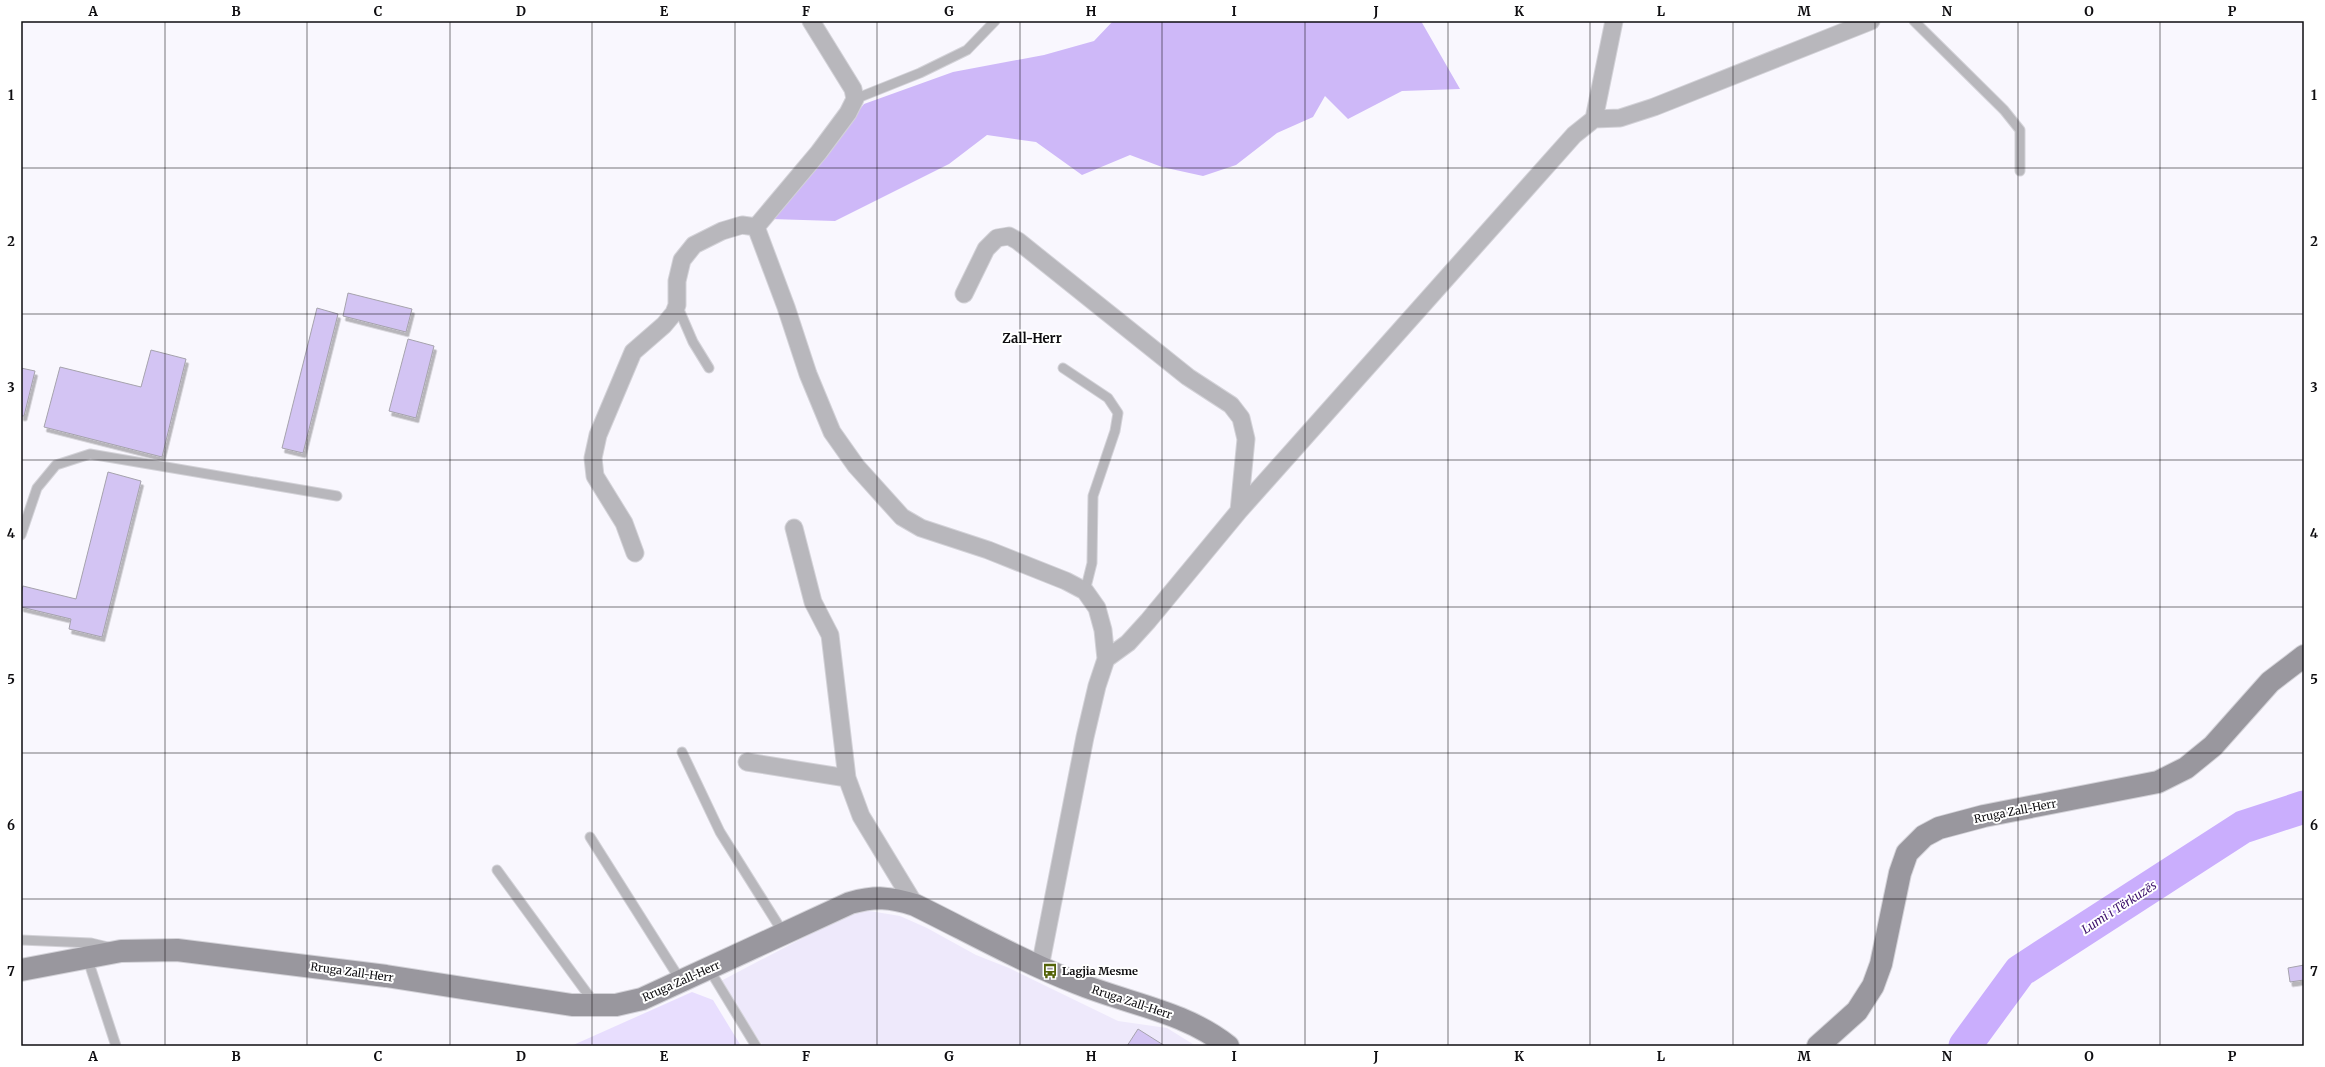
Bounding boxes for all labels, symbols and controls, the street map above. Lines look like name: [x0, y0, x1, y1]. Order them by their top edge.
text: A: [87, 3, 98, 20]
text: B: [231, 3, 241, 20]
text: C: [374, 3, 383, 20]
text: D: [516, 3, 526, 20]
text: E: [660, 3, 669, 20]
text: F: [802, 3, 810, 20]
text: G: [944, 3, 954, 20]
text: H: [1086, 3, 1097, 20]
text: I: [1231, 3, 1237, 20]
text: J: [1372, 3, 1379, 20]
text: K: [1514, 3, 1524, 20]
text: L: [1657, 3, 1666, 20]
text: M: [1797, 3, 1811, 20]
text: N: [1942, 3, 1953, 20]
text: O: [2084, 3, 2094, 20]
text: P: [2228, 3, 2237, 20]
text: 1: [8, 87, 14, 104]
text: 1: [2311, 87, 2317, 104]
text: 2: [7, 233, 15, 250]
text: 2: [2310, 233, 2318, 250]
district label: Zall-Herr: [1002, 330, 1062, 347]
text: 3: [7, 379, 15, 396]
text: 3: [2310, 379, 2318, 396]
text: 4: [7, 525, 16, 542]
text: 4: [2310, 525, 2319, 542]
text: 5: [7, 671, 15, 688]
text: 5: [2310, 671, 2318, 688]
street label: Rruga Zall-Herr: [1973, 796, 2057, 826]
text: 6: [7, 817, 15, 834]
text: 6: [2310, 817, 2318, 834]
water label: Lumi i Tërkuzës: [2079, 877, 2159, 937]
street label: Rruga Zall-Herr: [640, 958, 722, 1004]
street label: Rruga Zall-Herr: [310, 959, 394, 985]
bus stop icon: Lagjia Mesme: [1041, 962, 1059, 980]
text: 7: [7, 963, 15, 980]
text: 7: [2310, 963, 2318, 980]
place label: Lagjia Mesme: [1062, 964, 1138, 978]
street label: Rruga Zall-Herr: [1090, 982, 1174, 1022]
text: A: [87, 1048, 98, 1065]
text: B: [231, 1048, 241, 1065]
text: C: [374, 1048, 383, 1065]
text: D: [516, 1048, 526, 1065]
text: E: [660, 1048, 669, 1065]
text: F: [802, 1048, 810, 1065]
text: G: [944, 1048, 954, 1065]
text: H: [1086, 1048, 1097, 1065]
text: I: [1231, 1048, 1237, 1065]
text: J: [1372, 1048, 1379, 1065]
text: K: [1514, 1048, 1524, 1065]
text: L: [1657, 1048, 1666, 1065]
text: M: [1797, 1048, 1811, 1065]
text: N: [1942, 1048, 1953, 1065]
text: O: [2084, 1048, 2094, 1065]
text: P: [2228, 1048, 2237, 1065]

